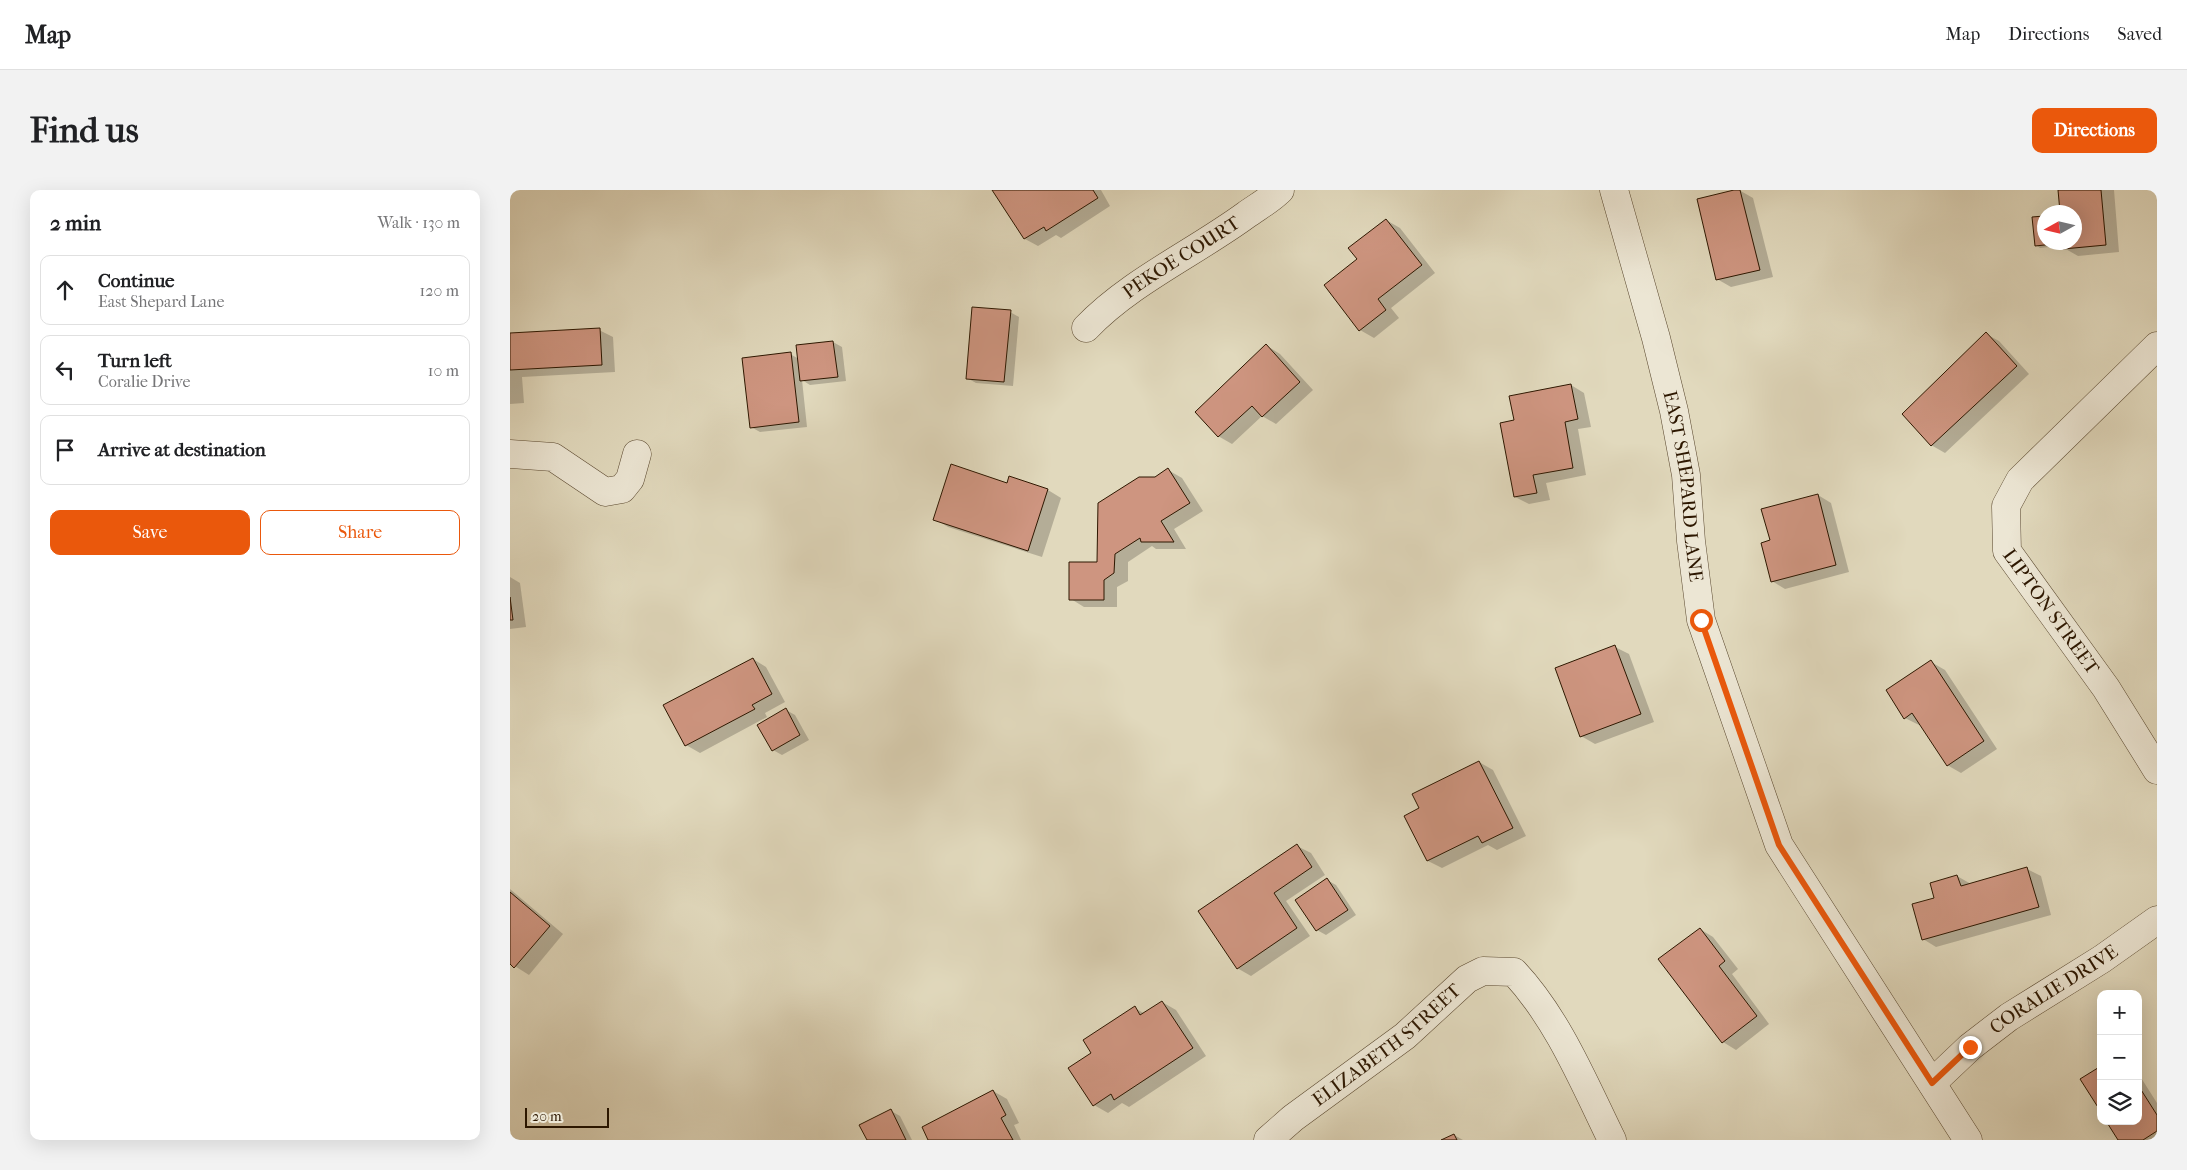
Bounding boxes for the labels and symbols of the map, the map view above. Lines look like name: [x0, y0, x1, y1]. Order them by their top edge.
north arrow: [2037, 205, 2082, 250]
street label: PEKOE COURT: [1118, 212, 1244, 303]
street label: EAST SHEPARD LANE: [1658, 389, 1707, 583]
street label: LIPTON STREET: [1998, 545, 2104, 679]
route start: [1690, 609, 1713, 632]
street label: CORALIE DRIVE: [1985, 940, 2122, 1039]
street label: ELIZABETH STREET: [1308, 979, 1465, 1111]
route end: [1959, 1036, 1982, 1059]
scale bar: [525, 1105, 609, 1128]

